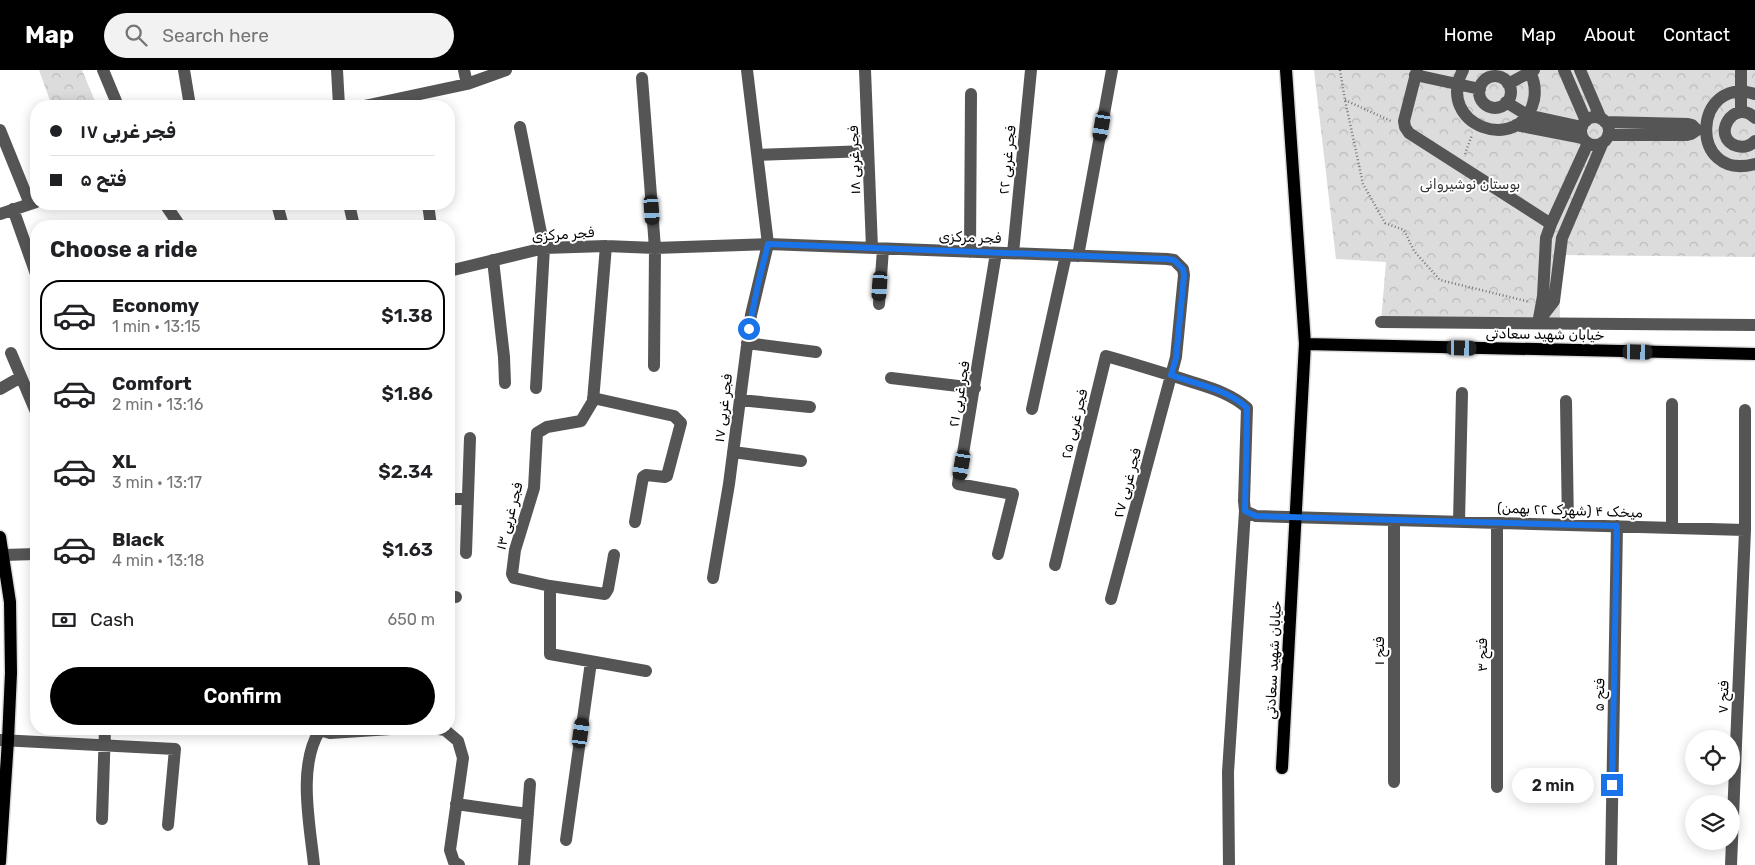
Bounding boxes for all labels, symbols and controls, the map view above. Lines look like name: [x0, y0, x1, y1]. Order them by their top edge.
search box: [104, 13, 454, 58]
text: Map: [25, 21, 74, 49]
icon: search: [122, 21, 150, 49]
text: Search here: [162, 24, 269, 47]
text: Home: [1444, 24, 1493, 46]
text: Map: [1521, 24, 1556, 46]
text: About: [1584, 24, 1635, 46]
text: Contact: [1663, 24, 1730, 46]
car: [1092, 110, 1111, 142]
text: فجر غربی ۱۷: [80, 120, 176, 143]
street label: فجر غربی ۲۲: [995, 124, 1020, 196]
street label: فجر غربی ۱۸: [845, 125, 864, 195]
text: فتح ۵: [80, 168, 126, 191]
park label: بوستان نوشیروانی: [1420, 176, 1520, 193]
car: [643, 195, 660, 225]
street label: فجر مرکزی: [531, 224, 595, 245]
street label: فجر مرکزی: [938, 228, 1002, 247]
text: Choose a ride: [50, 236, 197, 263]
car: [871, 271, 888, 301]
icon: car: [52, 293, 97, 338]
text: Economy: [112, 294, 199, 317]
text: $1.38: [381, 304, 433, 327]
text: 1 min · 13:15: [112, 317, 201, 336]
route start: [738, 318, 760, 340]
street label: خیابان شهید سعادتی: [1485, 325, 1605, 344]
car: [1446, 340, 1477, 356]
car: [1622, 344, 1653, 360]
street label: فجر غربی ۲۱: [945, 359, 974, 429]
icon: car: [52, 371, 97, 416]
text: Comfort: [112, 372, 192, 395]
street label: فجر غربی ۱۷: [711, 372, 736, 443]
text: $1.86: [382, 382, 433, 405]
street label: فجر غربی ۲۵: [1058, 387, 1091, 461]
text: 2 min · 13:16: [112, 395, 203, 414]
street label: فجر غربی ۲۷: [1110, 446, 1145, 520]
icon: car: [52, 449, 97, 494]
car: [952, 449, 971, 481]
text: XL: [112, 450, 136, 473]
text: $2.34: [378, 460, 433, 483]
text: 3 min · 13:17: [112, 473, 202, 492]
street label: فجر غربی ۱۳: [492, 480, 527, 552]
street label: (شهرک ۲۲ بهمن) میخک ۴: [1497, 499, 1643, 522]
icon: car: [52, 527, 97, 572]
text: Black: [112, 528, 164, 551]
text: $1.63: [382, 538, 433, 561]
text: 4 min · 13:18: [112, 551, 204, 570]
street label: خیابان شهید سعادتی: [1262, 600, 1285, 720]
icon: cash: [50, 606, 78, 634]
text: Cash: [90, 608, 134, 631]
text: 650 m: [388, 610, 435, 629]
street label: فتح ۱: [1371, 636, 1390, 665]
street label: فتح ۳: [1474, 638, 1493, 672]
button: Confirm: [50, 667, 435, 725]
street label: فتح ۵: [1591, 678, 1610, 712]
street label: فتح ۷: [1714, 680, 1735, 714]
car: [571, 717, 590, 749]
map controls: [1685, 730, 1740, 850]
button: locate: [1685, 730, 1740, 785]
callout: 2 min: [1512, 768, 1594, 802]
route end: [1601, 774, 1623, 796]
text: 2 min: [1532, 776, 1574, 795]
button: layers: [1685, 795, 1740, 850]

